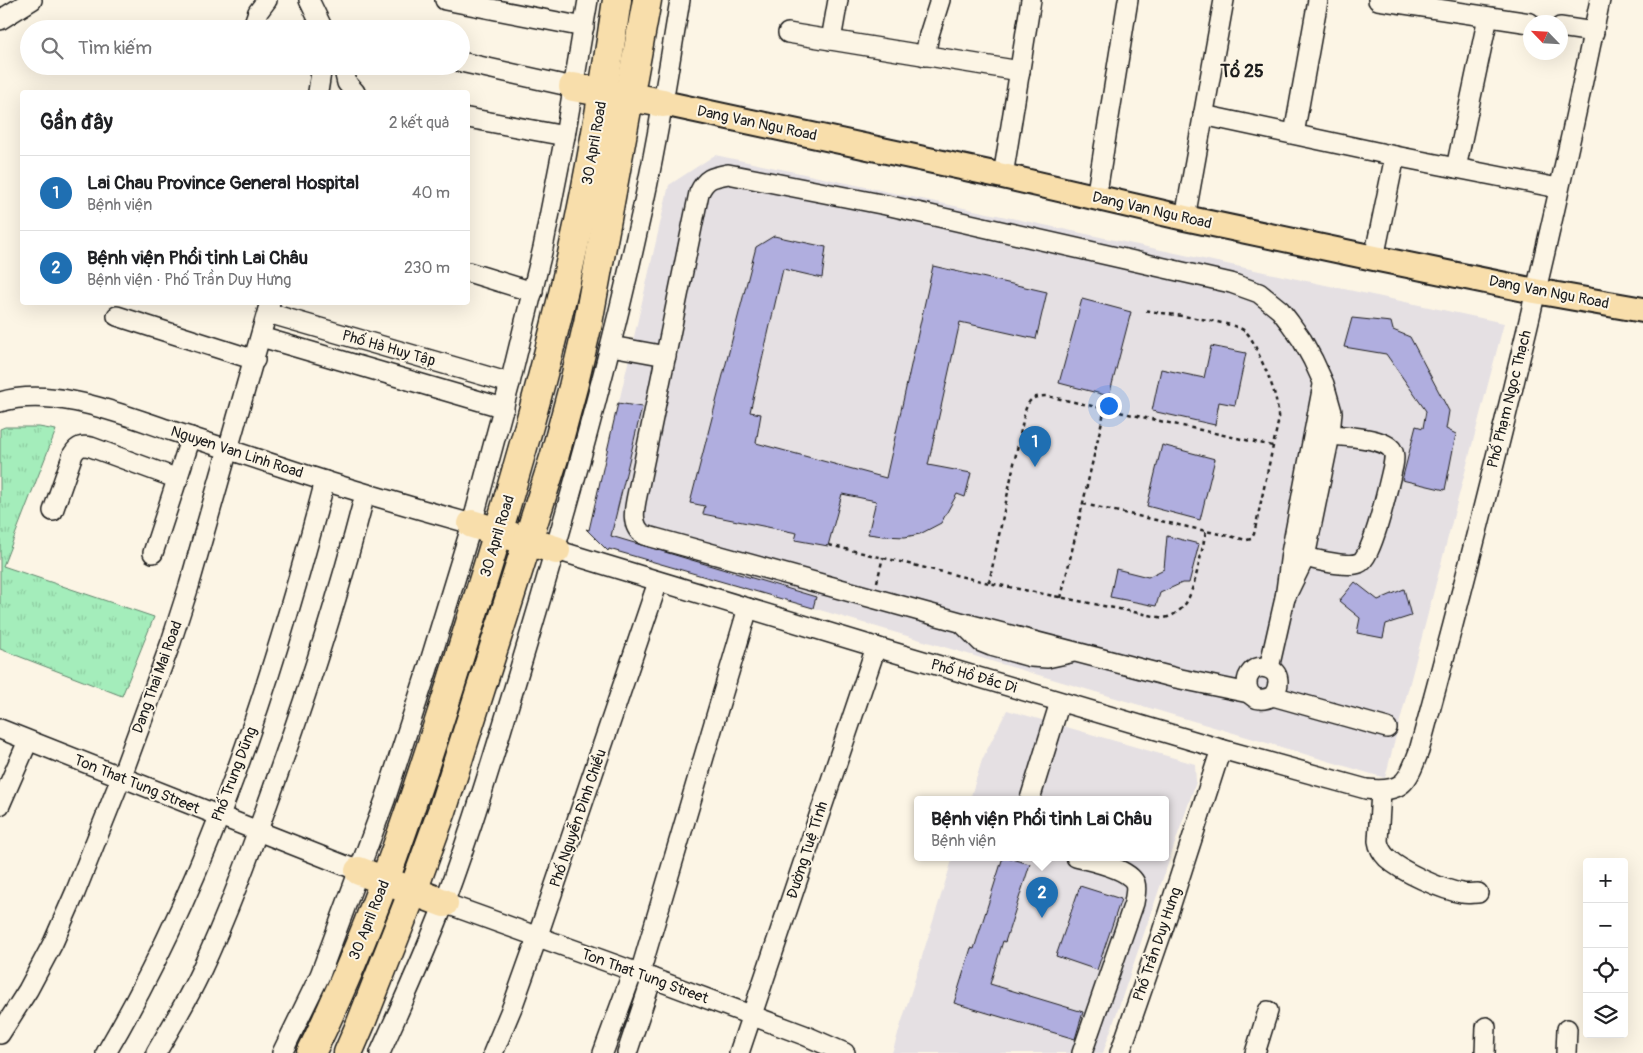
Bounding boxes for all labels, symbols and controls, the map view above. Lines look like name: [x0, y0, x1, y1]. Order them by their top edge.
north arrow: [1523, 15, 1568, 60]
search box: [20, 20, 470, 75]
icon: search: [38, 34, 66, 62]
text: Tìm kiếm: [78, 36, 152, 60]
district label: Tổ 25: [1219, 59, 1264, 83]
street label: 30 April Road: [578, 100, 611, 186]
street label: Dang Van Ngu Road: [695, 102, 819, 145]
text: Gần đây: [40, 109, 113, 136]
text: 2 kết quả: [389, 113, 450, 133]
text: Lai Chau Province General Hospital: [87, 171, 359, 195]
text: 1: [53, 183, 59, 203]
text: 40 m: [412, 183, 450, 203]
street label: Dang Van Ngu Road: [1090, 188, 1213, 233]
text: Bệnh viện: [87, 195, 152, 215]
text: Bệnh viện Phổi tỉnh Lai Châu: [87, 246, 308, 270]
text: 2: [52, 258, 60, 278]
text: 230 m: [404, 258, 450, 278]
text: Bệnh viện · Phố Trần Duy Hưng: [87, 270, 291, 290]
street label: Dang Van Ngu Road: [1487, 272, 1611, 313]
street label: Phố Hà Huy Tập: [340, 326, 438, 371]
street label: Phố Phạm Ngọc Thạch: [1483, 328, 1536, 470]
your location: [1096, 393, 1122, 419]
street label: Nguyen Van Linh Road: [168, 422, 306, 483]
pin: 1: [1019, 426, 1051, 467]
street label: 30 April Road: [476, 493, 519, 579]
street label: Dang Thai Mai Road: [128, 618, 187, 736]
street label: Phố Hồ Đắc Di: [929, 655, 1019, 698]
street label: Phố Trung Dũng: [208, 724, 261, 824]
street label: Phố Nguyễn Đình Chiểu: [546, 747, 611, 890]
street label: Ton That Tung Street: [71, 751, 203, 819]
popup: [914, 796, 1169, 861]
street label: Đường Tuệ Tĩnh: [783, 799, 832, 901]
text: Bệnh viện Phổi tỉnh Lai Châu: [931, 807, 1152, 831]
text: Bệnh viện: [931, 831, 996, 851]
map controls: [1583, 858, 1628, 1038]
button: +: [1583, 858, 1628, 903]
street label: 30 April Road: [345, 877, 394, 963]
pin: 2: [1026, 877, 1058, 918]
street label: Phố Trần Duy Hưng: [1128, 884, 1186, 1004]
button: −: [1583, 903, 1628, 948]
street label: Ton That Tung Street: [579, 945, 712, 1009]
button: locate: [1583, 948, 1628, 993]
button: layers: [1583, 993, 1628, 1038]

